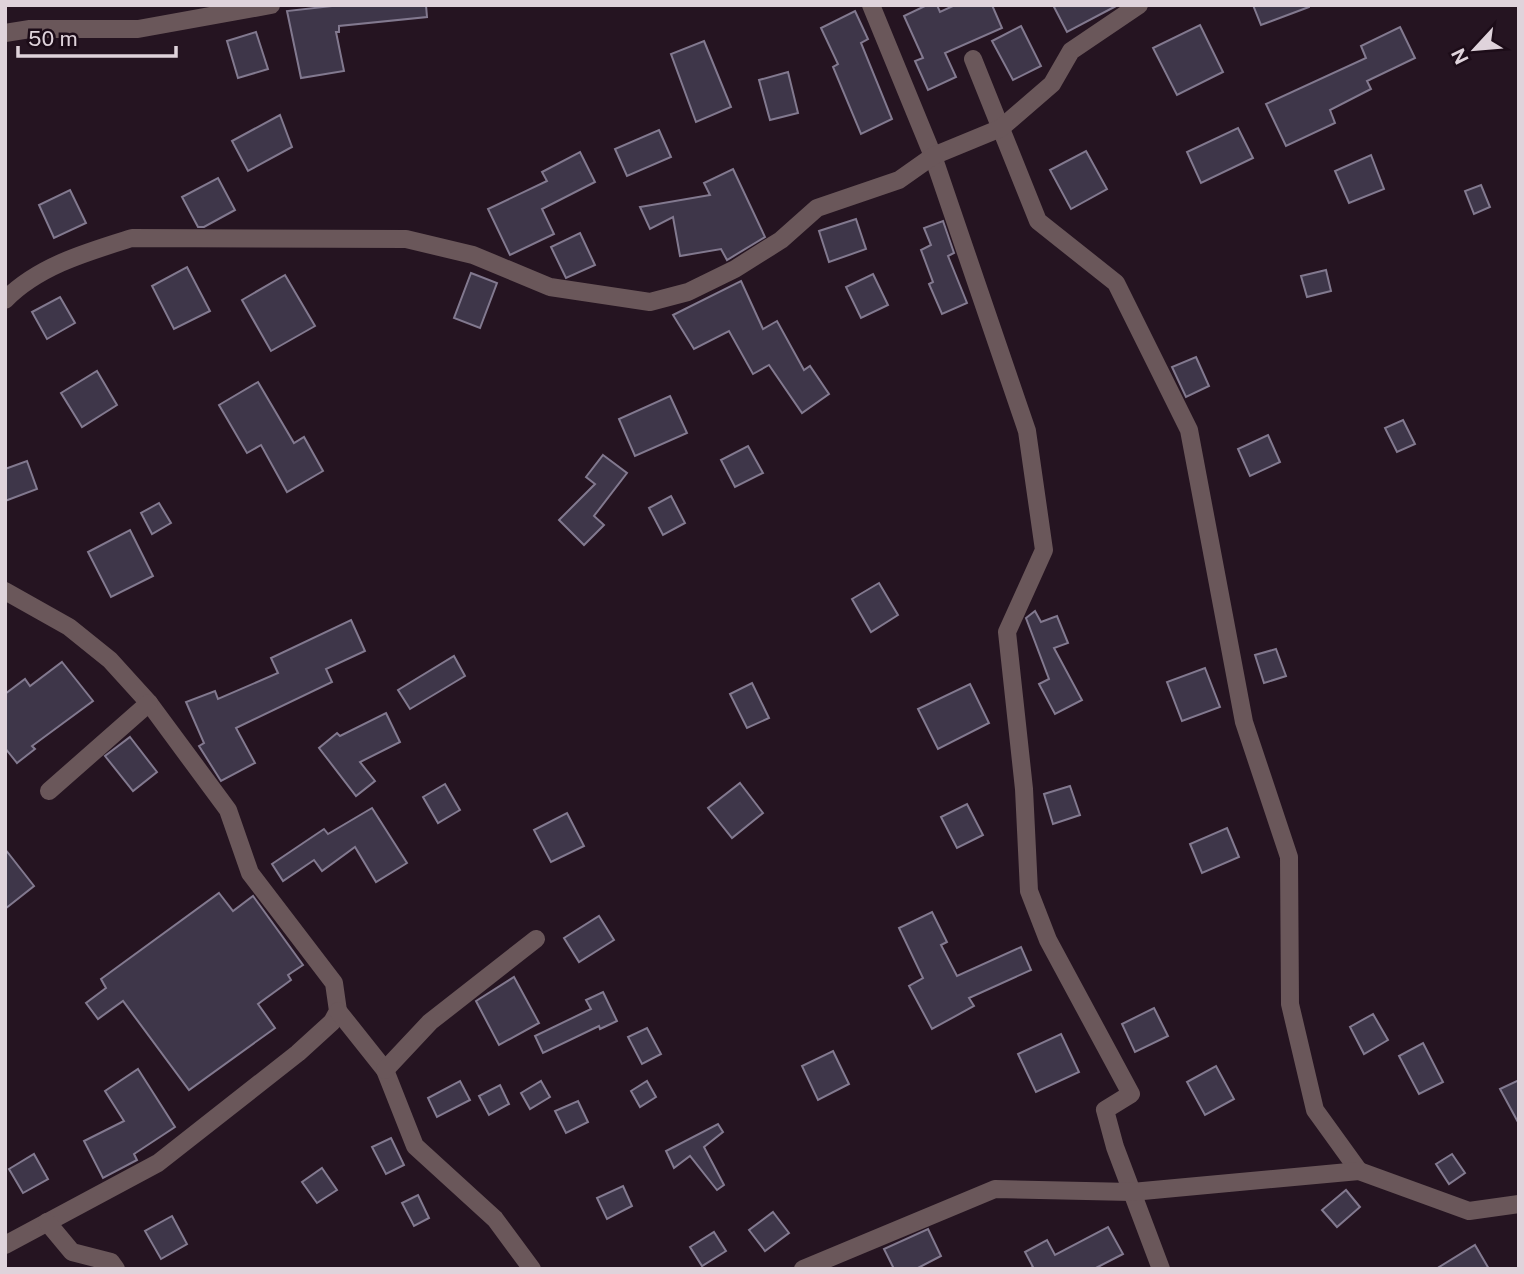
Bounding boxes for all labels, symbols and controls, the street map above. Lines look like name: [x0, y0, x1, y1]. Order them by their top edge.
scale bar: [18, 14, 175, 58]
north arrow: [1440, 14, 1510, 84]
text: 50 m: [28, 26, 78, 51]
text: N: [1447, 45, 1473, 68]

